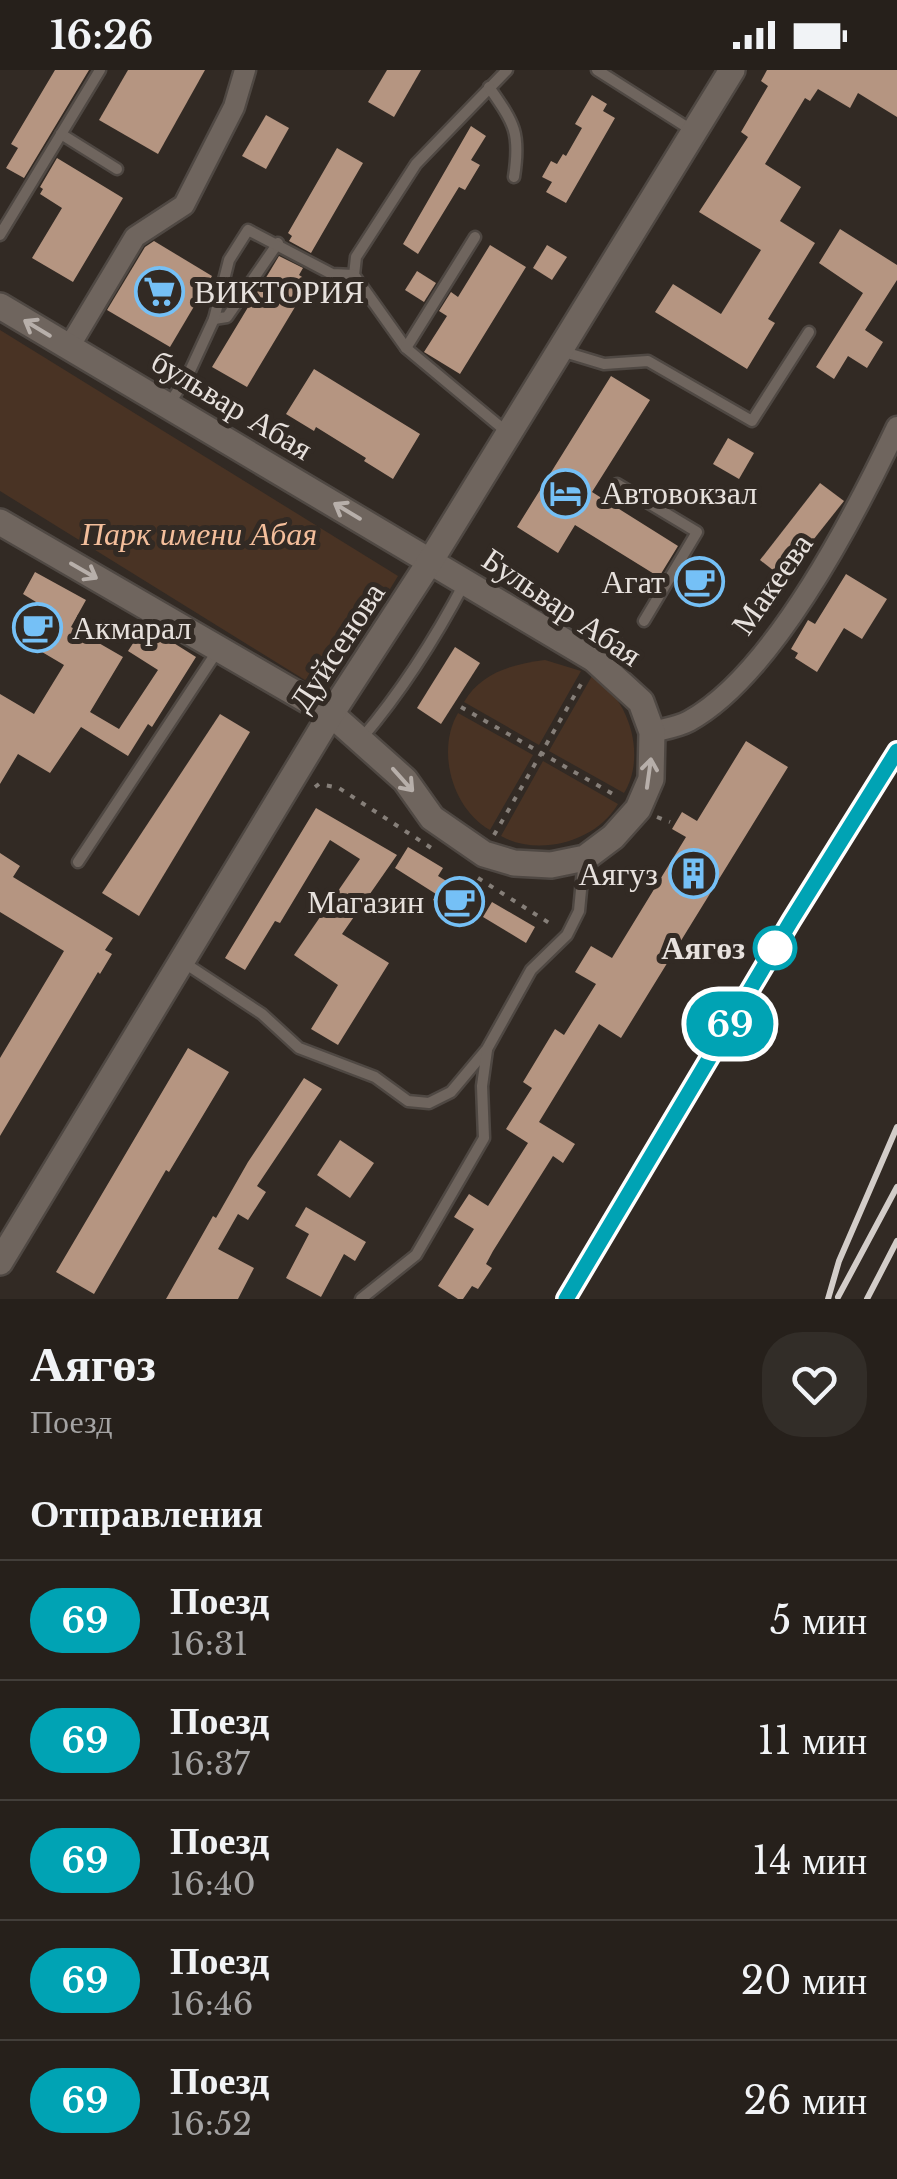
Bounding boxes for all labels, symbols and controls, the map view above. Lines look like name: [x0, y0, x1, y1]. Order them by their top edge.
text: 16:26: [50, 12, 153, 59]
supermarket icon: ВИКТОРИЯ: [133, 266, 185, 318]
place label: ВИКТОРИЯ: [194, 272, 364, 312]
one-way arrow: [23, 318, 52, 338]
street label: бульвар Абая: [144, 341, 320, 469]
hotel icon: Автовокзал: [540, 467, 592, 519]
place label: Автовокзал: [601, 473, 757, 513]
one-way arrow: [333, 501, 362, 521]
park label: Парк имени Абая: [80, 514, 317, 554]
street label: Макеева: [723, 526, 821, 642]
street label: Бульвар Абая: [475, 539, 649, 675]
cafe icon: Агат: [674, 556, 726, 608]
one-way arrow: [69, 561, 98, 581]
place label: Агат: [601, 562, 665, 602]
street label: Дуйсенова: [281, 575, 393, 719]
cafe icon: Акмарал: [11, 602, 63, 654]
place label: Акмарал: [72, 608, 191, 648]
one-way arrow: [640, 757, 658, 790]
one-way arrow: [391, 767, 414, 792]
building icon: Аягуз: [667, 848, 719, 900]
place label: Аягуз: [578, 854, 658, 894]
cafe icon: Магазин: [433, 876, 485, 928]
place label: Магазин: [307, 882, 424, 922]
marker: Аягөз: [754, 927, 796, 969]
place label: Аягөз: [661, 928, 745, 968]
line badge: 69: [685, 992, 775, 1056]
text: 69: [706, 1003, 754, 1046]
button: heart: [762, 1332, 867, 1437]
text: Аягөз: [30, 1334, 156, 1394]
text: Поезд: [30, 1402, 112, 1442]
text: Отправления: [30, 1490, 263, 1537]
text: Поезд: [170, 1577, 269, 1624]
text: 5 мин: [770, 1597, 867, 1644]
text: 69: [61, 1599, 109, 1642]
text: 16:31: [170, 1624, 248, 1664]
text: Поезд: [170, 1697, 269, 1744]
text: 11 мин: [757, 1717, 867, 1764]
text: 69: [61, 1719, 109, 1762]
text: 16:37: [170, 1744, 250, 1784]
text: Поезд: [170, 1817, 269, 1864]
text: 14 мин: [752, 1837, 867, 1884]
text: 69: [61, 1839, 109, 1882]
text: 16:40: [170, 1864, 256, 1904]
text: Поезд: [170, 1937, 269, 1984]
text: 20 мин: [741, 1957, 867, 2004]
text: 69: [61, 1959, 109, 2002]
text: 16:46: [170, 1984, 253, 2024]
text: Поезд: [170, 2057, 269, 2104]
text: 26 мин: [744, 2077, 867, 2124]
text: 69: [61, 2079, 109, 2122]
text: 16:52: [170, 2104, 252, 2144]

